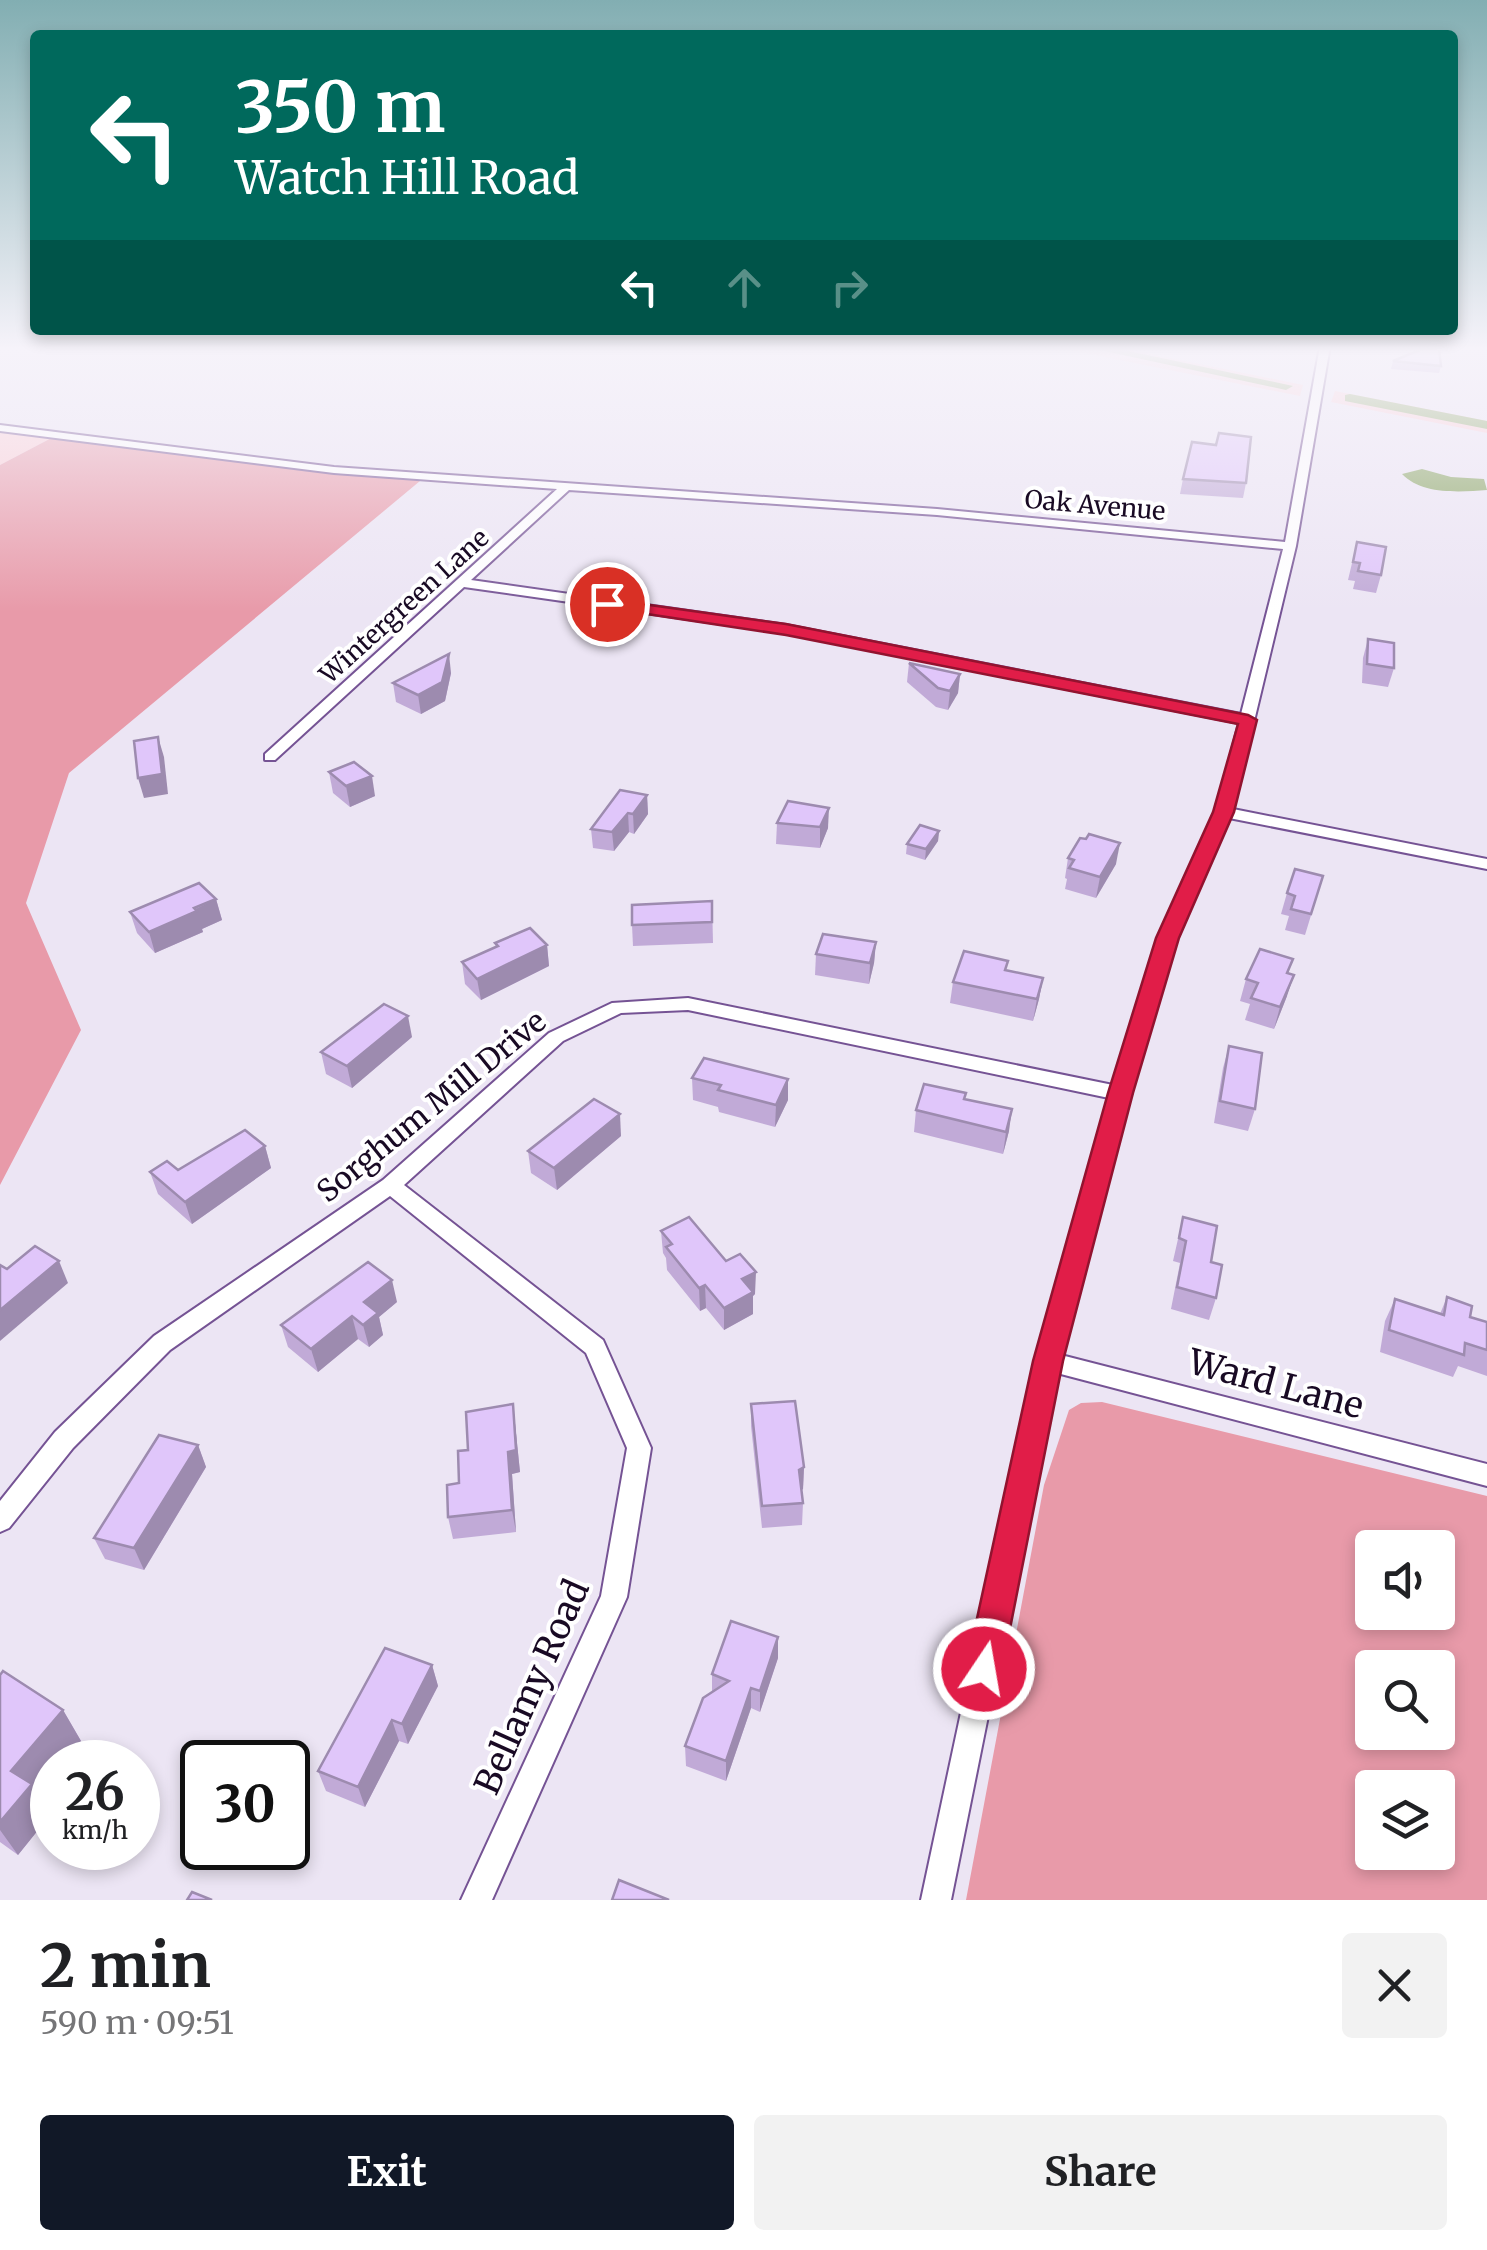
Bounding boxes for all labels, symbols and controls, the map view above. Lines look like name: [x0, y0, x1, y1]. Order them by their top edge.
text: 350 m: [235, 63, 445, 151]
icon: left: [70, 70, 200, 200]
text: Watch Hill Road: [235, 150, 579, 206]
icon: left: [612, 260, 667, 315]
icon: ahead: [717, 260, 772, 315]
icon: right: [822, 260, 877, 315]
street label: Oak Avenue: [1023, 483, 1167, 527]
street label: Wintergreen Lane: [312, 522, 495, 691]
pin: [565, 562, 650, 647]
icon: arrive: [580, 577, 635, 632]
street label: Sorghum Mill Drive: [309, 1002, 553, 1210]
street label: Ward Lane: [1183, 1339, 1368, 1428]
map controls: [1355, 1530, 1455, 1870]
button: sound: [1355, 1530, 1455, 1630]
street label: Bellamy Road: [465, 1573, 599, 1801]
position arrow: [932, 1617, 1036, 1721]
button: search: [1355, 1650, 1455, 1750]
speed limit sign: 30: [180, 1740, 310, 1870]
text: 26: [65, 1761, 125, 1824]
button: layers: [1355, 1770, 1455, 1870]
text: km/h: [62, 1814, 128, 1846]
text: 2 min: [40, 1928, 211, 2003]
button: close: [1342, 1933, 1447, 2038]
text: 590 m · 09:51: [40, 2003, 234, 2043]
button: Exit: [40, 2115, 734, 2230]
button: Share: [754, 2115, 1447, 2230]

